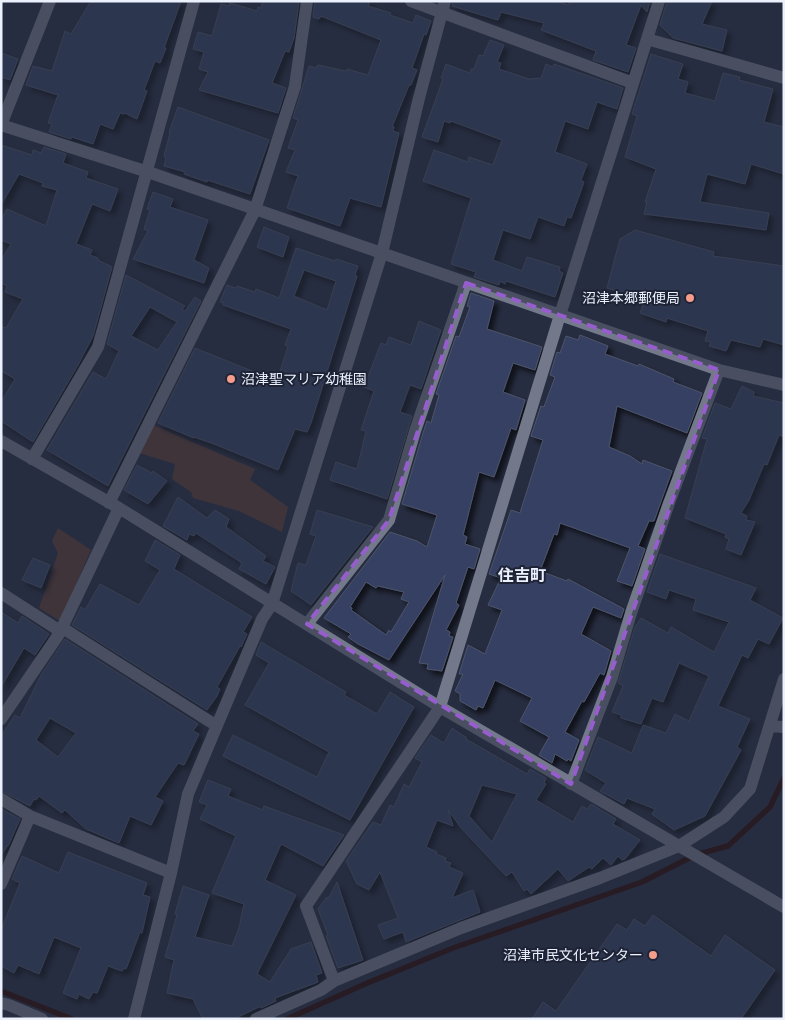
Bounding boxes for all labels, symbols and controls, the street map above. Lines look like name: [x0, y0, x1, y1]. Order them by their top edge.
place label: 沼津本郷郵便局: [582, 290, 680, 306]
marker: 沼津本郷郵便局: [684, 292, 696, 304]
place label: 沼津聖マリア幼稚園: [241, 371, 367, 387]
marker: 沼津聖マリア幼稚園: [225, 373, 237, 385]
district label: 住吉町: [497, 566, 546, 585]
place label: 沼津市民文化センター: [503, 947, 643, 963]
marker: 沼津市民文化センター: [647, 949, 659, 961]

